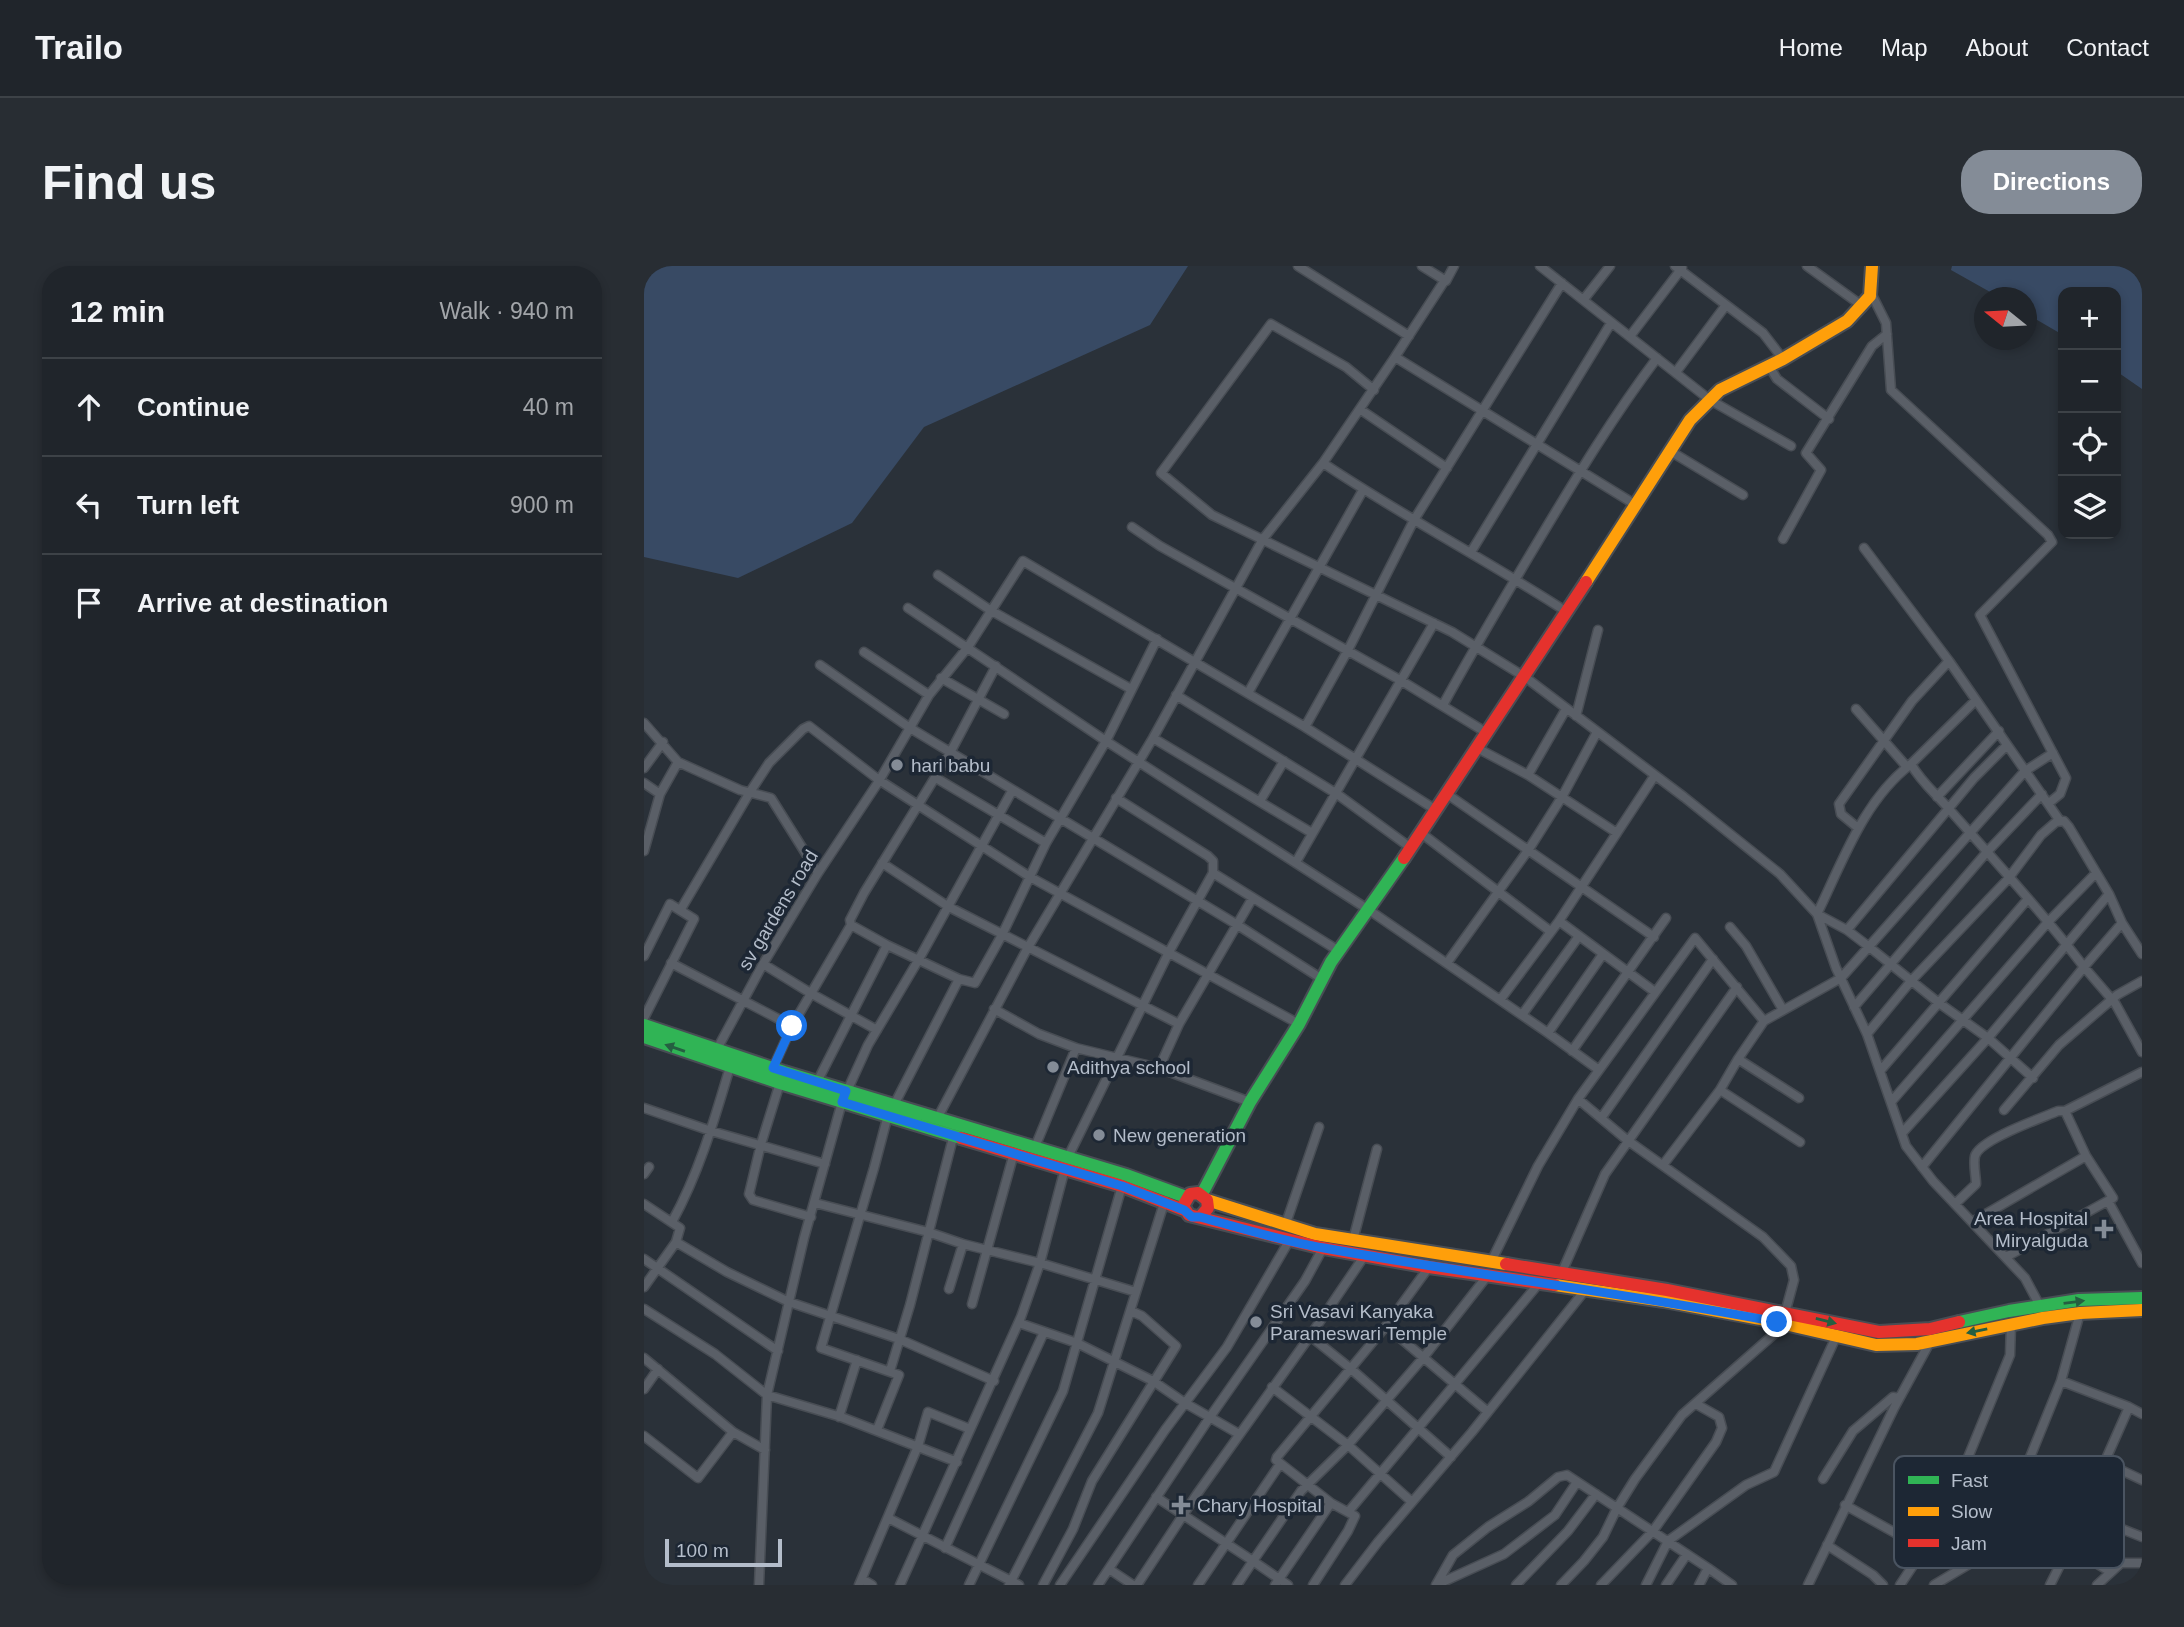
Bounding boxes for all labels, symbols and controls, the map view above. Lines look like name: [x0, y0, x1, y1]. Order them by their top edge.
text: Trailo: [35, 29, 123, 66]
text: Home: [1779, 34, 1843, 61]
text: Map: [1881, 34, 1928, 61]
text: About: [1966, 34, 2028, 61]
text: Contact: [2066, 34, 2149, 61]
button: Directions: [1961, 150, 2142, 214]
text: Find us: [42, 155, 216, 209]
north arrow: [1974, 287, 2037, 350]
map controls: [2058, 287, 2121, 539]
button: +: [2058, 287, 2121, 350]
text: 12 min: [70, 295, 165, 328]
text: Walk · 940 m: [439, 298, 574, 324]
button: −: [2058, 350, 2121, 413]
icon: ahead: [70, 388, 108, 426]
text: Continue: [137, 392, 250, 422]
text: 40 m: [523, 394, 574, 420]
button: locate: [2058, 413, 2121, 476]
button: layers: [2058, 476, 2121, 539]
icon: left: [70, 486, 108, 524]
text: Turn left: [137, 490, 239, 520]
text: 900 m: [510, 492, 574, 518]
icon: arrive: [70, 584, 108, 622]
text: Arrive at destination: [137, 588, 388, 618]
place label: hari babu: [911, 755, 990, 776]
marker: hari babu: [889, 757, 905, 773]
street label: sv gardens road: [734, 846, 822, 974]
route start: [776, 1010, 807, 1041]
one-way arrow: [665, 1042, 686, 1053]
place label: Adithya school: [1067, 1057, 1191, 1078]
marker: Adithya school: [1045, 1059, 1061, 1075]
place label: New generation: [1113, 1125, 1246, 1146]
marker: New generation: [1091, 1127, 1107, 1143]
place label: Area Hospital Miryalguda: [1974, 1208, 2088, 1251]
marker: Area Hospital Miryalguda: [2094, 1219, 2114, 1239]
one-way arrow: [2063, 1296, 2085, 1307]
place label: Sri Vasavi Kanyaka Parameswari Temple: [1270, 1301, 1447, 1344]
route end: [1761, 1306, 1792, 1337]
marker: Sri Vasavi Kanyaka Parameswari Temple: [1248, 1314, 1264, 1330]
one-way arrow: [1815, 1316, 1837, 1327]
one-way arrow: [1966, 1326, 1988, 1337]
legend: [1894, 1456, 2124, 1568]
text: Fast: [1951, 1470, 1989, 1491]
marker: Chary Hospital: [1171, 1495, 1191, 1515]
place label: Chary Hospital: [1197, 1495, 1322, 1516]
text: Slow: [1951, 1501, 1992, 1522]
text: Jam: [1951, 1533, 1987, 1554]
scale bar: [665, 1536, 782, 1568]
text: 100 m: [676, 1540, 729, 1561]

